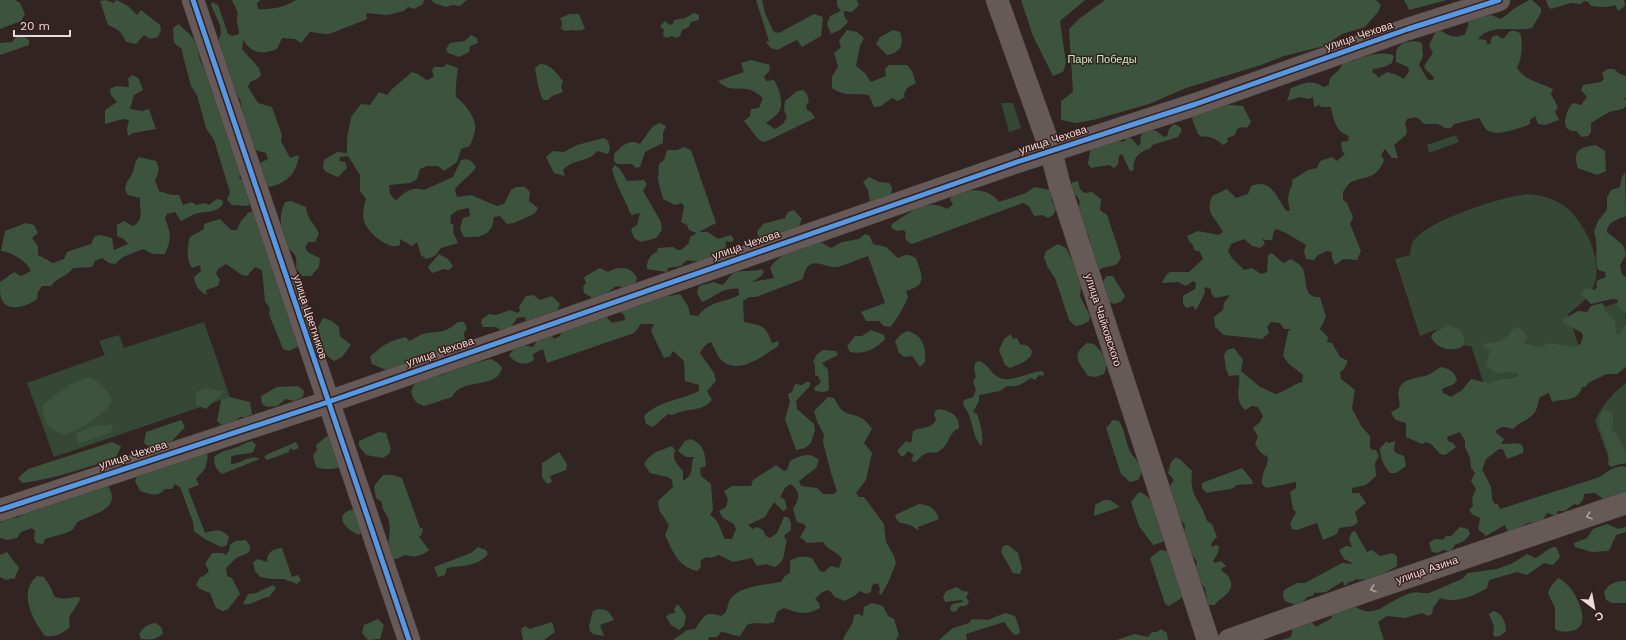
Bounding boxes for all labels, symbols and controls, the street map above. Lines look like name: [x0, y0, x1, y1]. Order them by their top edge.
scale bar: [14, 12, 70, 38]
street label: улица Чехова: [1324, 18, 1395, 54]
text: 20 m: [20, 19, 50, 33]
park label: Парк Победы: [1067, 53, 1137, 66]
street label: улица Чехова: [1017, 123, 1089, 157]
street label: улица Чехова: [711, 227, 782, 263]
street label: улица Чайковского: [1082, 272, 1124, 368]
street label: улица Цветников: [290, 273, 330, 361]
street label: улица Чехова: [405, 334, 476, 370]
street label: улица Чехова: [97, 438, 169, 472]
one-way arrow: [1586, 511, 1593, 519]
street label: улица Азина: [1394, 553, 1461, 587]
one-way arrow: [1370, 584, 1377, 592]
north arrow: [1574, 588, 1614, 628]
text: С: [1592, 608, 1606, 624]

